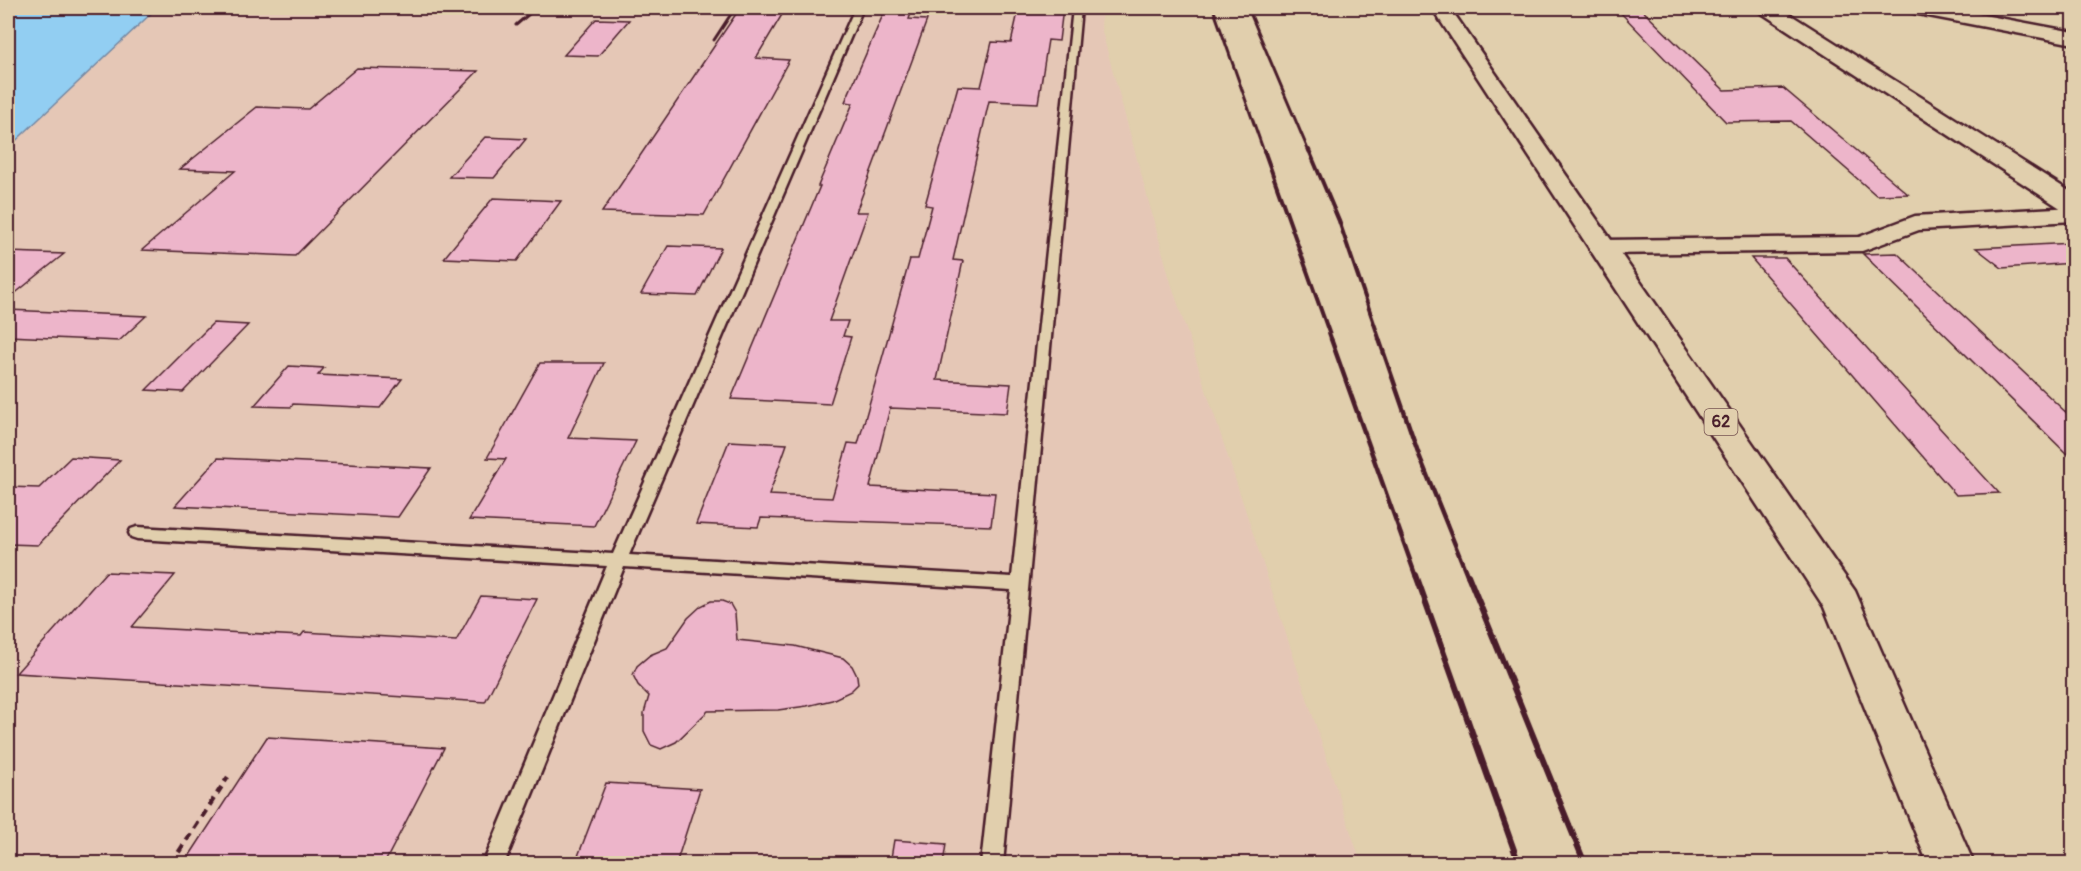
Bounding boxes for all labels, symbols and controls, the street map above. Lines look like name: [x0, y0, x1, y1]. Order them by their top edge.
road number: 62: [1704, 409, 1738, 435]

